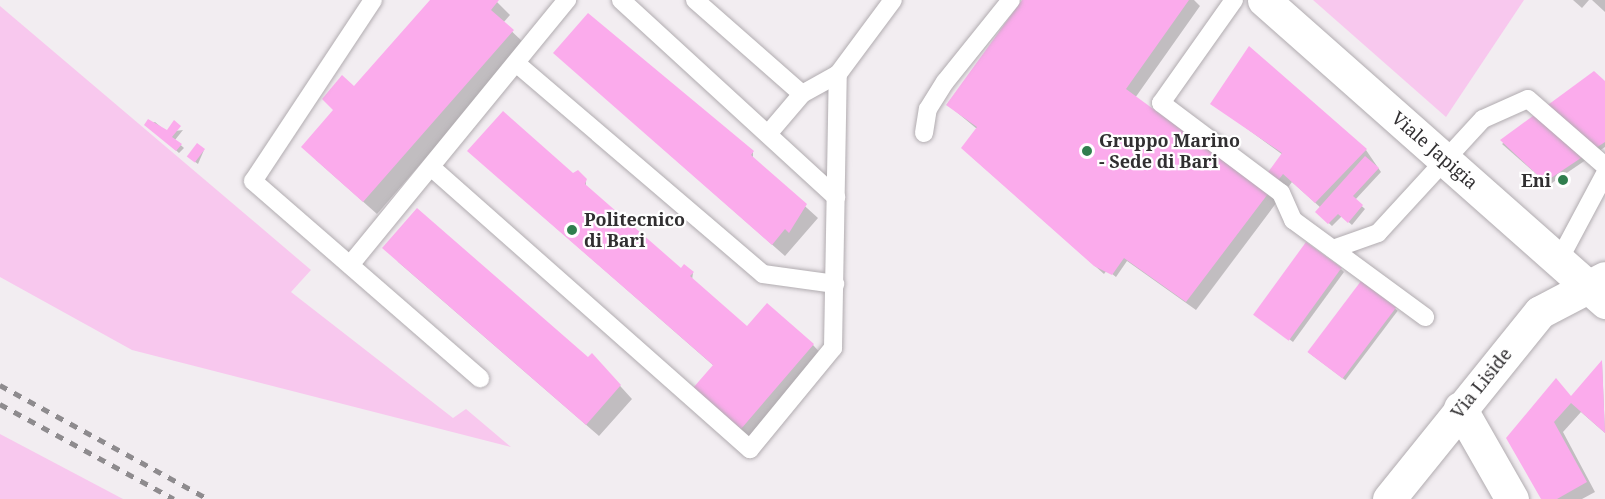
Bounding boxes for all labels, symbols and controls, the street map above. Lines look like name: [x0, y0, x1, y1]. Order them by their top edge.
street label: Viale Japigia: [1388, 107, 1482, 193]
place label: Gruppo Marino - Sede di Bari: [1099, 130, 1240, 172]
marker: Gruppo Marino - Sede di Bari: [1080, 144, 1094, 158]
place label: Eni: [1521, 169, 1551, 191]
marker: Eni: [1556, 173, 1570, 187]
place label: Politecnico di Bari: [584, 209, 685, 252]
marker: Politecnico di Bari: [565, 223, 579, 237]
street label: Via Liside: [1446, 343, 1516, 423]

